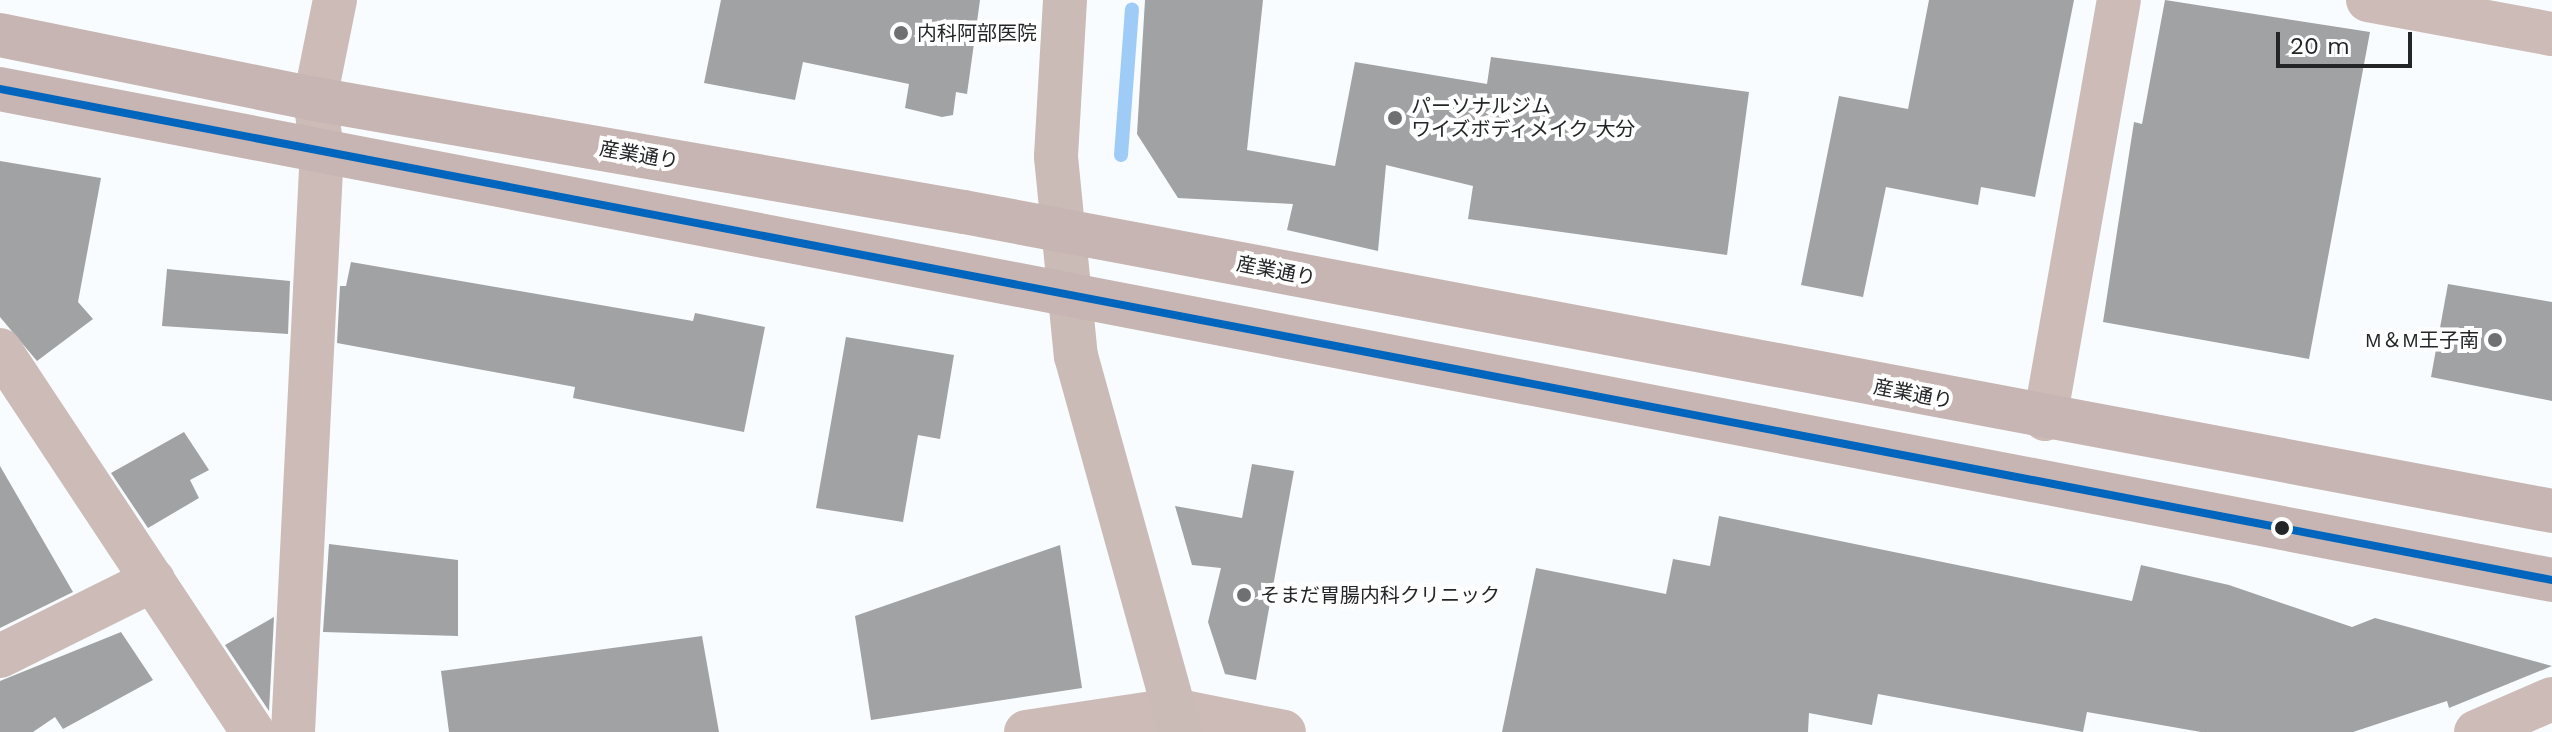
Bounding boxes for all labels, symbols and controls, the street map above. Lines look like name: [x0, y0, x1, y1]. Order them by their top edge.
scale bar: [2280, 16, 2416, 66]
place label: 内科阿部医院: [917, 21, 1037, 45]
marker: 内科阿部医院: [892, 24, 910, 42]
text: 20 m: [2290, 32, 2350, 60]
place label: パーソナルジム ワイズボディメイク 大分: [1411, 94, 1638, 141]
marker: パーソナルジム ワイズボディメイク 大分: [1386, 109, 1404, 127]
street label: 産業通り: [598, 136, 680, 174]
street label: 産業通り: [1234, 252, 1318, 290]
place label: M＆M王子南: [2365, 328, 2479, 352]
marker: M＆M王子南: [2486, 331, 2504, 349]
street label: 産業通り: [1871, 375, 1955, 413]
unlabelled marker: [2274, 520, 2290, 536]
place label: そまだ胃腸内科クリニック: [1260, 583, 1500, 607]
marker: そまだ胃腸内科クリニック: [1235, 586, 1253, 604]

